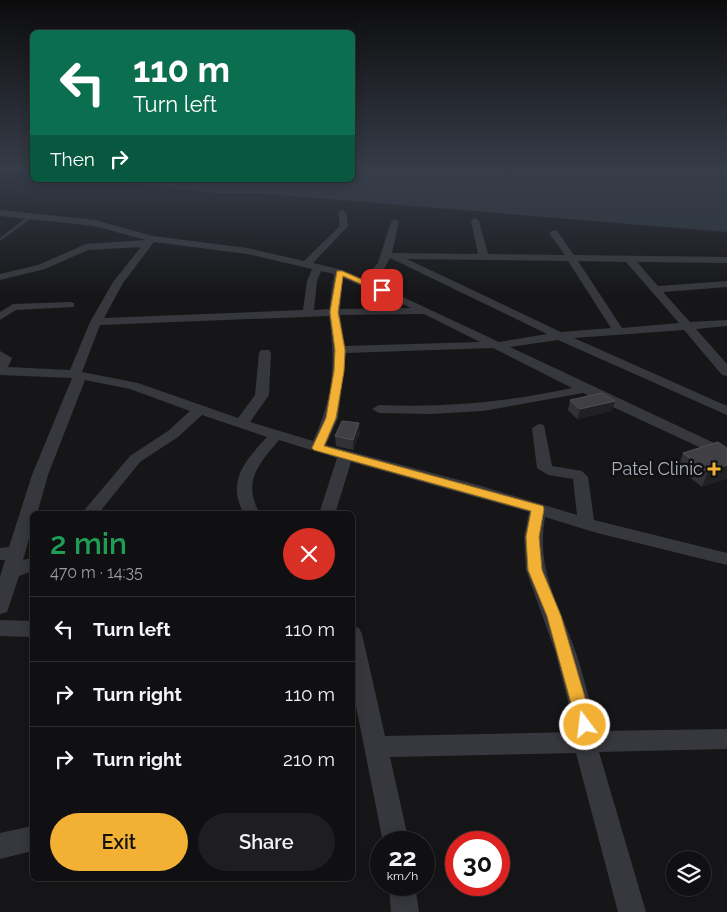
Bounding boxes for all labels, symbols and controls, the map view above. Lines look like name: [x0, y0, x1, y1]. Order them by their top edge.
text: 110 m: [133, 49, 230, 90]
icon: left: [50, 50, 115, 115]
text: Turn left: [133, 91, 217, 117]
icon: right: [105, 145, 133, 173]
text: Then: [50, 148, 95, 170]
pin: [361, 269, 403, 311]
icon: arrive: [368, 276, 396, 304]
place label: Patel Clinic: [611, 458, 703, 479]
marker: Patel Clinic: [707, 462, 721, 476]
text: 2 min: [50, 526, 127, 561]
button: close: [283, 528, 335, 580]
text: 470 m · 14:35: [50, 563, 143, 582]
icon: left: [50, 615, 78, 643]
text: Turn left: [93, 618, 170, 640]
text: 110 m: [285, 618, 335, 640]
icon: right: [50, 680, 78, 708]
text: Turn right: [93, 683, 182, 705]
text: 110 m: [285, 683, 335, 705]
position arrow: [558, 698, 610, 750]
icon: right: [50, 745, 78, 773]
text: Turn right: [93, 748, 182, 770]
text: 210 m: [283, 748, 335, 770]
button: Exit: [50, 813, 188, 871]
button: Share: [198, 813, 335, 871]
speed limit sign: 30: [445, 831, 510, 896]
text: 22: [388, 842, 417, 872]
map controls: [666, 851, 711, 896]
button: layers: [666, 851, 711, 896]
text: km/h: [387, 869, 418, 883]

